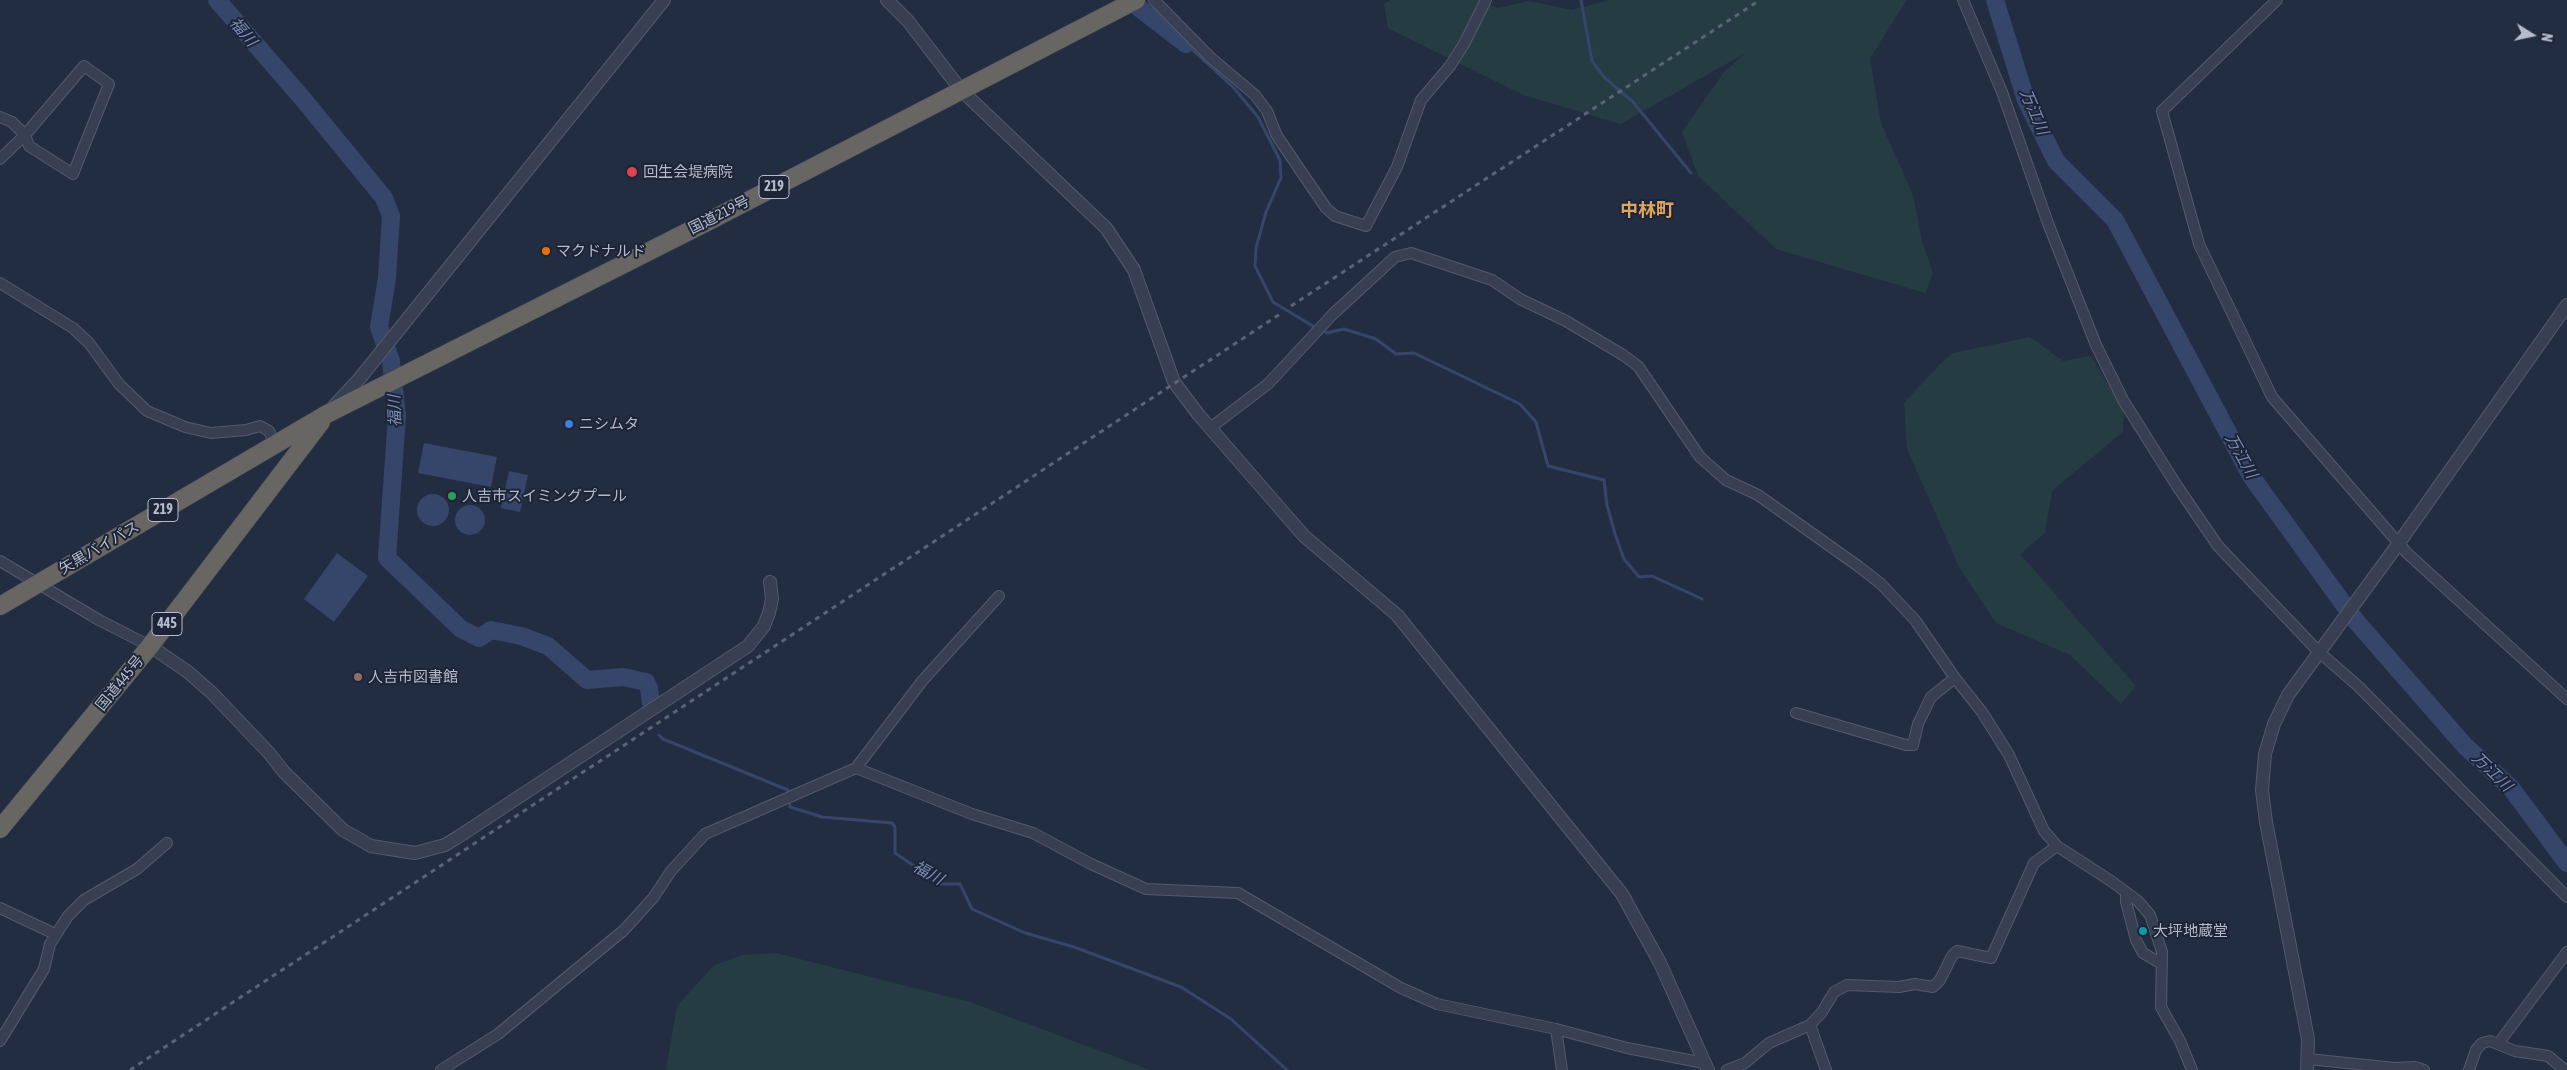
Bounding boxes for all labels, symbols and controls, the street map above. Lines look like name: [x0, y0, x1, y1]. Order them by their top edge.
north arrow: [2507, 10, 2557, 60]
water label: 福川: [225, 14, 261, 50]
text: N: [2538, 32, 2555, 43]
water label: 万江川: [2016, 86, 2052, 138]
place label: 回生会堤病院: [643, 163, 733, 181]
marker: 回生会堤病院: [625, 165, 639, 179]
road number: 219: [759, 176, 789, 198]
street label: 国道219号: [685, 192, 753, 238]
district label: 中林町: [1620, 199, 1674, 221]
place label: マクドナルド: [556, 242, 646, 260]
marker: マクドナルド: [540, 245, 552, 257]
water label: 福川: [385, 395, 405, 427]
place label: ニシムタ: [579, 415, 639, 433]
marker: ニシムタ: [563, 418, 575, 430]
water label: 万江川: [2221, 430, 2261, 482]
place label: 人吉市スイミングプール: [462, 487, 627, 505]
marker: 人吉市スイミングプール: [446, 490, 458, 502]
road number: 219: [148, 498, 178, 522]
street label: 矢黒バイパス: [56, 518, 142, 578]
road number: 445: [152, 612, 182, 636]
street label: 国道445号: [92, 652, 148, 714]
place label: 人吉市図書館: [368, 668, 458, 686]
marker: 人吉市図書館: [352, 671, 364, 683]
water label: 万江川: [2468, 748, 2516, 796]
water label: 福川: [909, 857, 947, 889]
place label: 大坪地蔵堂: [2153, 922, 2228, 940]
marker: 大坪地蔵堂: [2137, 925, 2149, 937]

